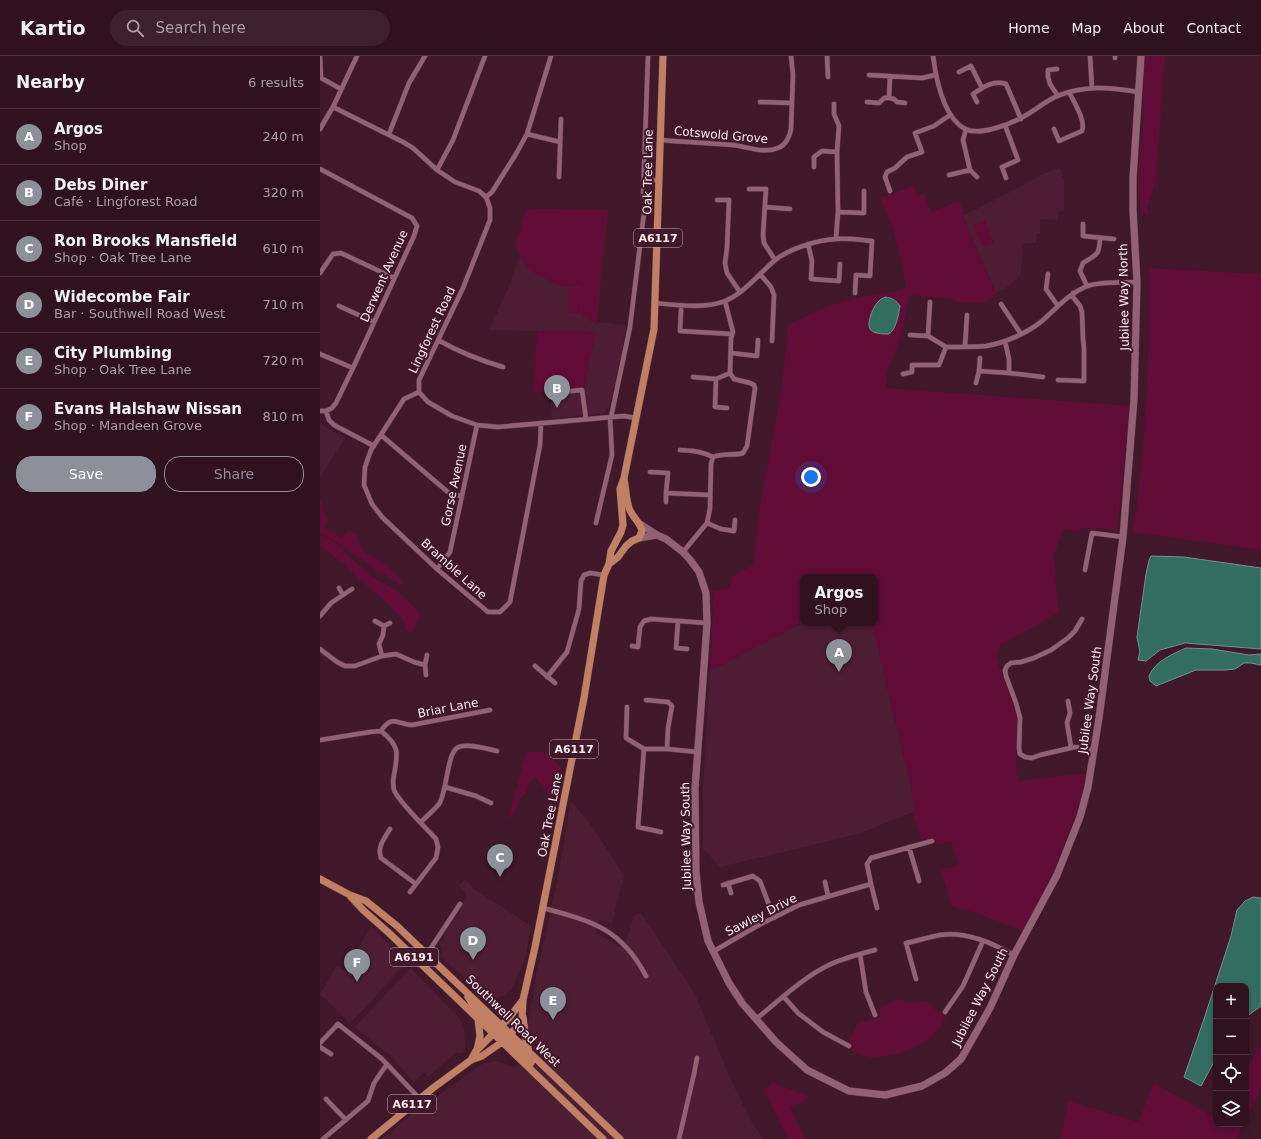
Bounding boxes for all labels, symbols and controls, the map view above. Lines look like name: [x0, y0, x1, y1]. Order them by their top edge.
search box: [110, 10, 390, 46]
text: Kartio: [20, 17, 86, 39]
icon: search: [124, 17, 146, 39]
text: Search here: [156, 19, 246, 37]
text: Home: [1008, 20, 1050, 36]
text: Map: [1072, 20, 1101, 36]
text: About: [1123, 20, 1165, 36]
text: Contact: [1187, 20, 1241, 36]
text: Nearby: [16, 72, 85, 92]
text: 6 results: [248, 75, 304, 90]
text: Argos: [54, 120, 103, 138]
street label: Cotswold Grove: [673, 124, 769, 146]
text: A: [24, 129, 34, 144]
text: 240 m: [262, 129, 304, 144]
street label: Oak Tree Lane: [640, 129, 656, 215]
text: Shop: [54, 138, 87, 153]
text: Debs Diner: [54, 176, 147, 194]
text: B: [24, 185, 34, 200]
text: 320 m: [262, 185, 304, 200]
text: Café · Lingforest Road: [54, 194, 198, 209]
street label: Derwent Avenue: [357, 228, 411, 324]
road number: A6117: [634, 229, 682, 247]
text: Ron Brooks Mansfield: [54, 232, 237, 250]
text: C: [24, 241, 34, 256]
text: 610 m: [262, 241, 304, 256]
street label: Jubilee Way North: [1116, 243, 1132, 352]
text: Shop · Oak Tree Lane: [54, 250, 192, 265]
street label: Lingforest Road: [406, 285, 458, 375]
text: Widecombe Fair: [54, 288, 190, 306]
text: D: [24, 297, 34, 312]
text: 710 m: [262, 297, 304, 312]
text: Bar · Southwell Road West: [54, 306, 225, 321]
text: City Plumbing: [54, 344, 172, 362]
text: E: [25, 353, 33, 368]
text: 720 m: [262, 353, 304, 368]
text: Shop · Oak Tree Lane: [54, 362, 192, 377]
pin: B: [544, 375, 570, 408]
text: Evans Halshaw Nissan: [54, 400, 242, 418]
text: F: [25, 409, 33, 424]
text: 810 m: [262, 409, 304, 424]
text: Shop · Mandeen Grove: [54, 418, 202, 433]
street label: Gorse Avenue: [438, 443, 470, 527]
button: Save: [16, 456, 156, 492]
button: Share: [164, 456, 304, 492]
your location: [801, 467, 821, 487]
street label: Bramble Lane: [418, 536, 490, 602]
popup: [800, 574, 878, 626]
text: Argos: [815, 584, 863, 602]
text: Shop: [815, 602, 847, 617]
pin: A: [826, 639, 852, 672]
street label: Jubilee Way South: [1075, 645, 1104, 756]
street label: Briar Lane: [416, 695, 480, 721]
road number: A6117: [550, 740, 598, 758]
street label: Oak Tree Lane: [535, 772, 565, 858]
street label: Jubilee Way South: [678, 782, 694, 891]
pin: C: [487, 844, 513, 877]
street label: Sawley Drive: [723, 891, 799, 939]
pin: D: [460, 927, 486, 960]
street label: Jubilee Way South: [949, 946, 1011, 1049]
road number: A6191: [390, 948, 438, 966]
pin: F: [344, 949, 370, 982]
street label: Southwell Road West: [463, 972, 563, 1070]
map controls: [1213, 983, 1249, 1127]
button: +: [1213, 983, 1249, 1019]
pin: E: [540, 987, 566, 1020]
button: −: [1213, 1019, 1249, 1055]
button: locate: [1213, 1055, 1249, 1091]
button: layers: [1213, 1091, 1249, 1127]
road number: A6117: [388, 1095, 436, 1113]

